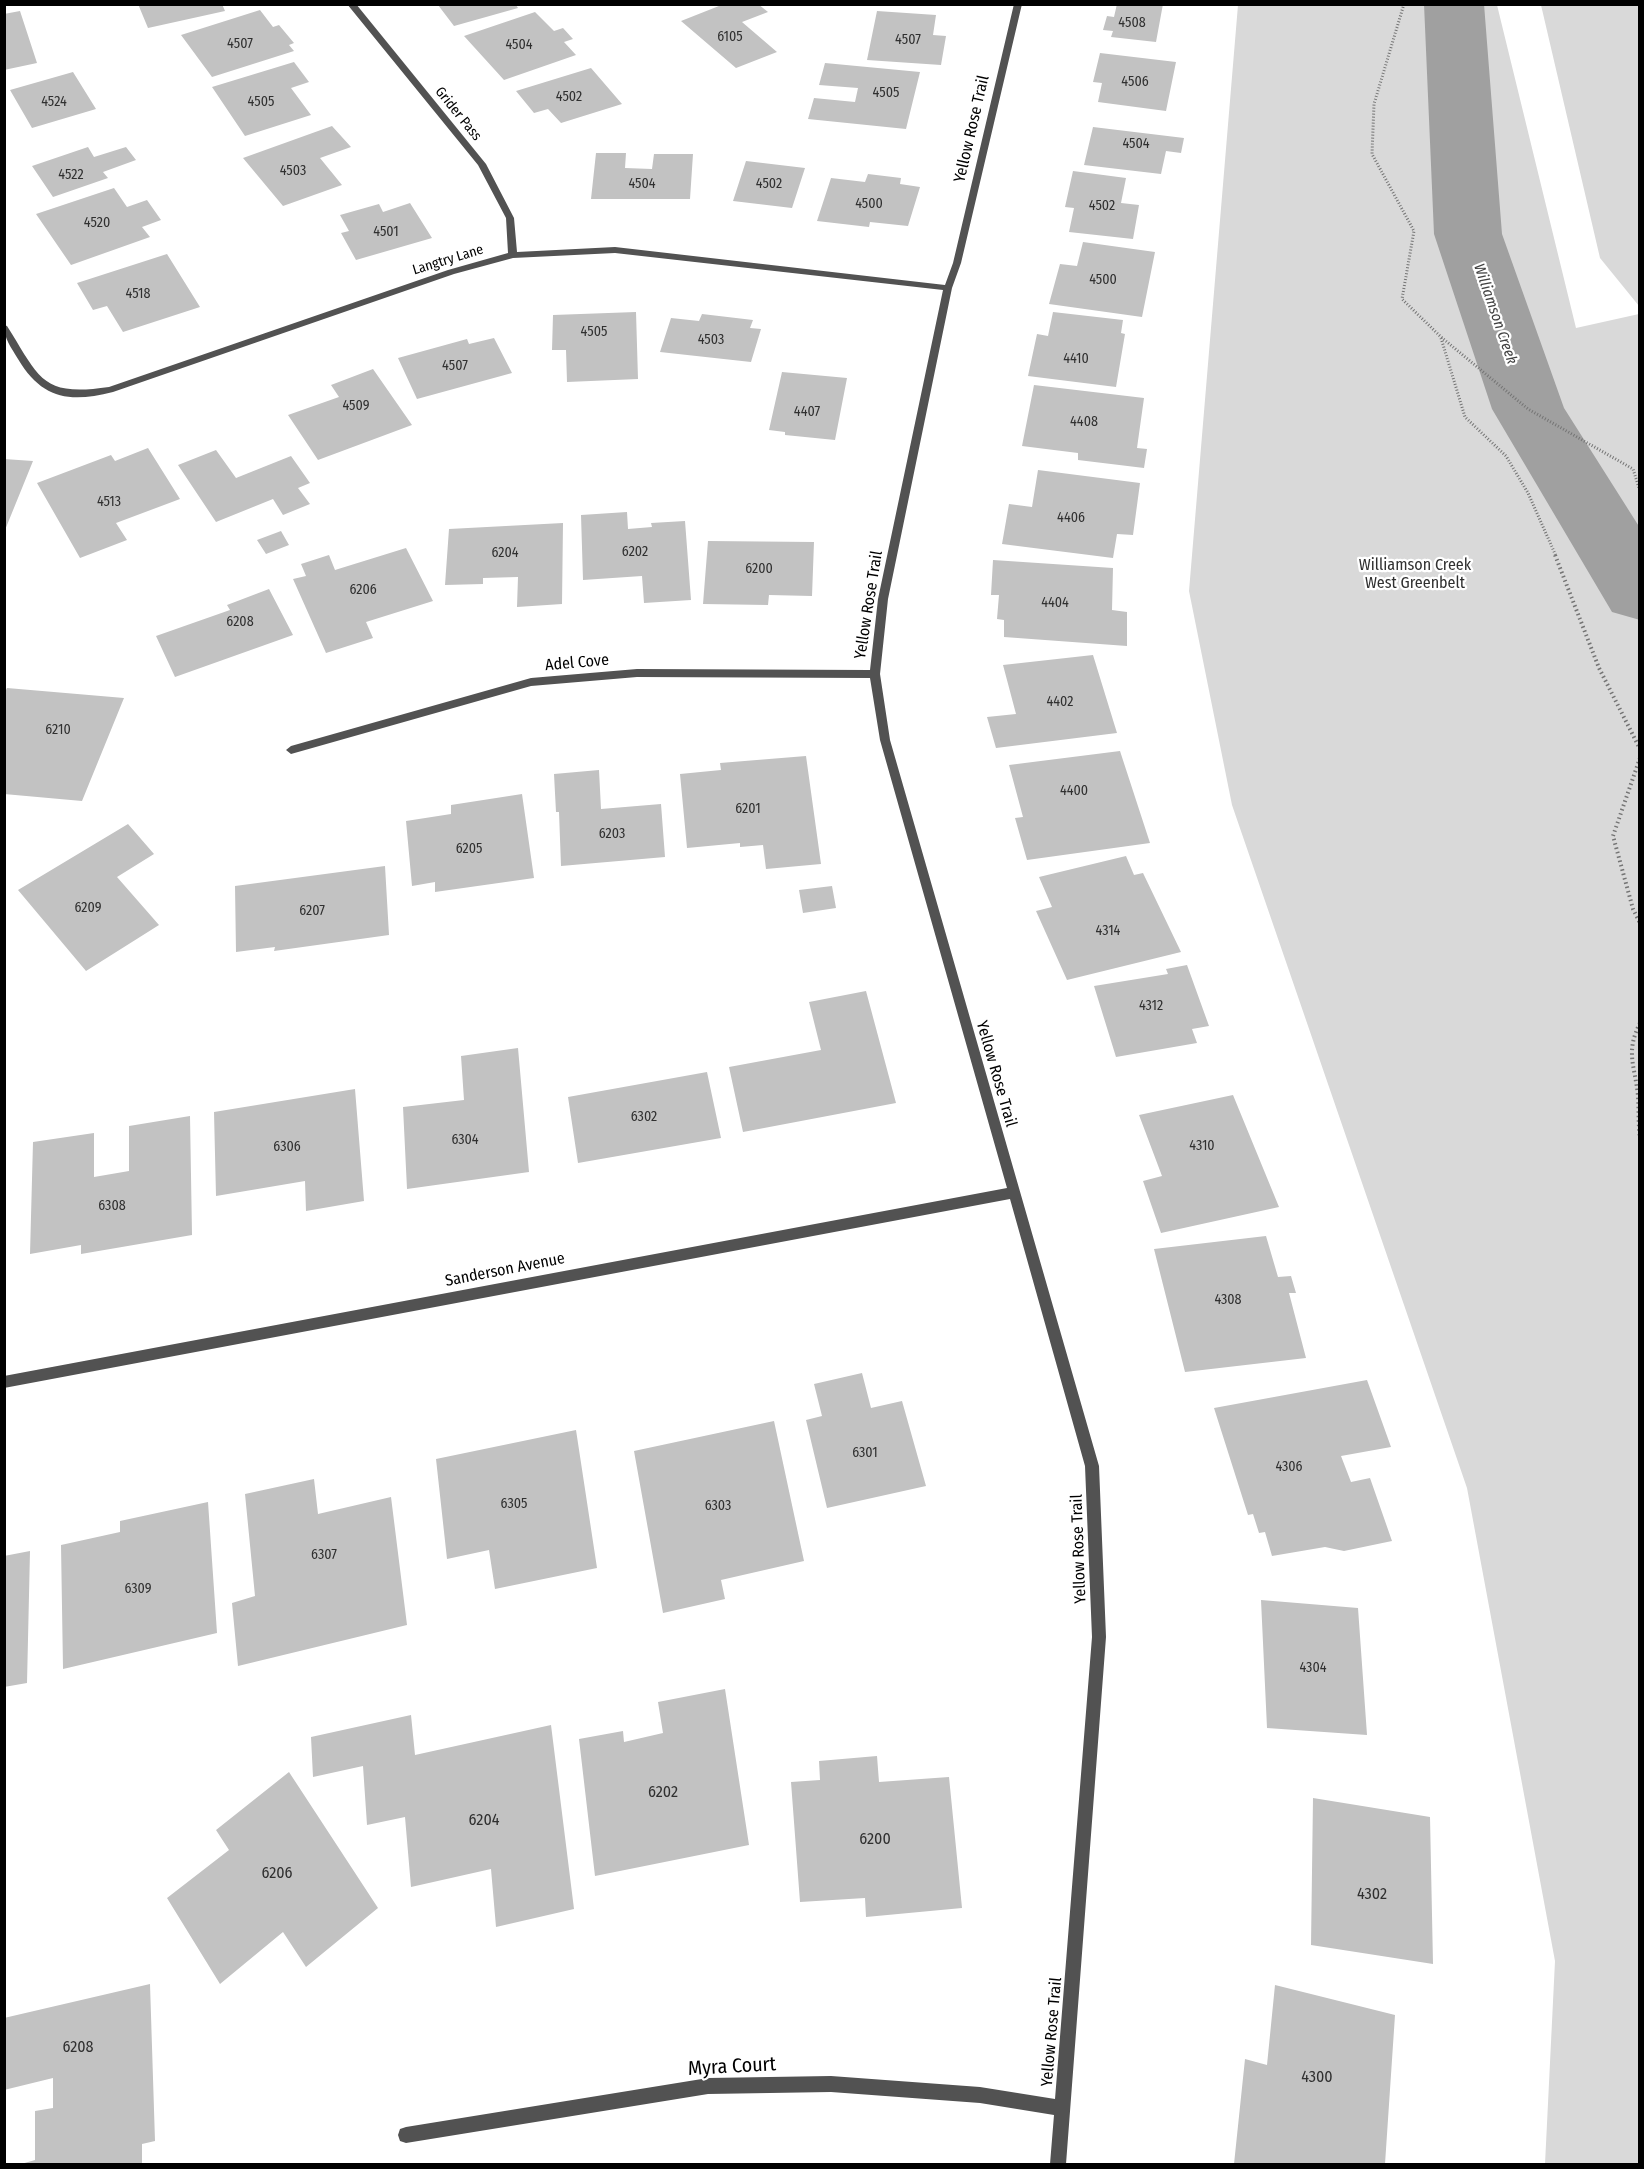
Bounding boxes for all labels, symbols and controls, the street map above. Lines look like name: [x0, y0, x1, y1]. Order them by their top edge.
house number: 4508: [1118, 15, 1146, 31]
house number: 6105: [717, 29, 743, 45]
house number: 4507: [895, 32, 921, 48]
house number: 4507: [227, 36, 253, 52]
house number: 4504: [505, 37, 533, 53]
street label: Yellow Rose Trail: [950, 74, 994, 184]
house number: 4506: [1121, 74, 1149, 90]
street label: Grider Pass: [431, 84, 485, 144]
house number: 4505: [873, 85, 899, 101]
house number: 4502: [556, 89, 582, 105]
house number: 4524: [41, 94, 67, 110]
house number: 4505: [248, 94, 274, 110]
house number: 4504: [1122, 136, 1150, 152]
house number: 4503: [280, 163, 306, 179]
house number: 4522: [58, 167, 84, 183]
house number: 4504: [628, 176, 656, 192]
house number: 4502: [756, 176, 782, 192]
house number: 4500: [855, 196, 883, 212]
house number: 4502: [1089, 198, 1115, 214]
house number: 4520: [84, 215, 110, 231]
house number: 4501: [373, 224, 399, 240]
street label: Langtry Lane: [411, 241, 485, 279]
water label: Williamson Creek: [1469, 261, 1521, 367]
house number: 4500: [1089, 272, 1117, 288]
house number: 4518: [126, 286, 150, 302]
house number: 4505: [581, 324, 607, 340]
house number: 4503: [698, 332, 724, 348]
house number: 4410: [1063, 351, 1089, 367]
house number: 4507: [442, 358, 468, 374]
house number: 4509: [342, 398, 370, 414]
house number: 4407: [794, 404, 820, 420]
house number: 4408: [1070, 414, 1098, 430]
house number: 4513: [97, 494, 121, 510]
house number: 4406: [1057, 510, 1085, 526]
house number: 6202: [622, 544, 648, 560]
house number: 6204: [491, 545, 519, 561]
street label: Yellow Rose Trail: [851, 549, 887, 661]
park label: Williamson Creek West Greenbelt: [1359, 556, 1471, 594]
house number: 6200: [745, 561, 773, 577]
house number: 6206: [349, 582, 377, 598]
house number: 4404: [1041, 595, 1069, 611]
house number: 6208: [226, 614, 254, 630]
street label: Adel Cove: [544, 651, 610, 675]
house number: 4402: [1047, 694, 1073, 710]
house number: 6210: [45, 722, 71, 738]
house number: 4400: [1060, 783, 1088, 799]
house number: 6201: [735, 801, 761, 817]
house number: 6203: [599, 826, 625, 842]
house number: 6205: [456, 841, 482, 857]
house number: 6209: [75, 900, 101, 916]
house number: 6207: [299, 903, 325, 919]
house number: 4314: [1096, 923, 1120, 939]
house number: 4312: [1139, 998, 1163, 1014]
street label: Yellow Rose Trail: [972, 1019, 1020, 1129]
house number: 6302: [631, 1109, 657, 1125]
house number: 6304: [451, 1132, 479, 1148]
house number: 4310: [1189, 1138, 1215, 1154]
house number: 6306: [273, 1139, 301, 1155]
house number: 6308: [98, 1198, 126, 1214]
street label: Sanderson Avenue: [444, 1249, 566, 1291]
house number: 4308: [1214, 1292, 1242, 1308]
house number: 6301: [852, 1445, 878, 1461]
house number: 4306: [1275, 1459, 1303, 1475]
street label: Yellow Rose Trail: [1067, 1494, 1091, 1604]
house number: 6305: [501, 1496, 527, 1512]
house number: 6303: [705, 1498, 731, 1514]
house number: 6307: [311, 1547, 337, 1563]
house number: 6309: [124, 1581, 152, 1597]
house number: 4304: [1300, 1660, 1326, 1676]
house number: 6202: [648, 1783, 678, 1803]
house number: 6204: [469, 1811, 499, 1831]
house number: 6200: [859, 1830, 891, 1850]
house number: 6206: [261, 1864, 293, 1884]
house number: 4302: [1357, 1885, 1387, 1905]
street label: Yellow Rose Trail: [1038, 1977, 1066, 2087]
house number: 6208: [62, 2038, 94, 2058]
street label: Myra Court: [687, 2053, 777, 2081]
house number: 4300: [1301, 2068, 1333, 2088]

